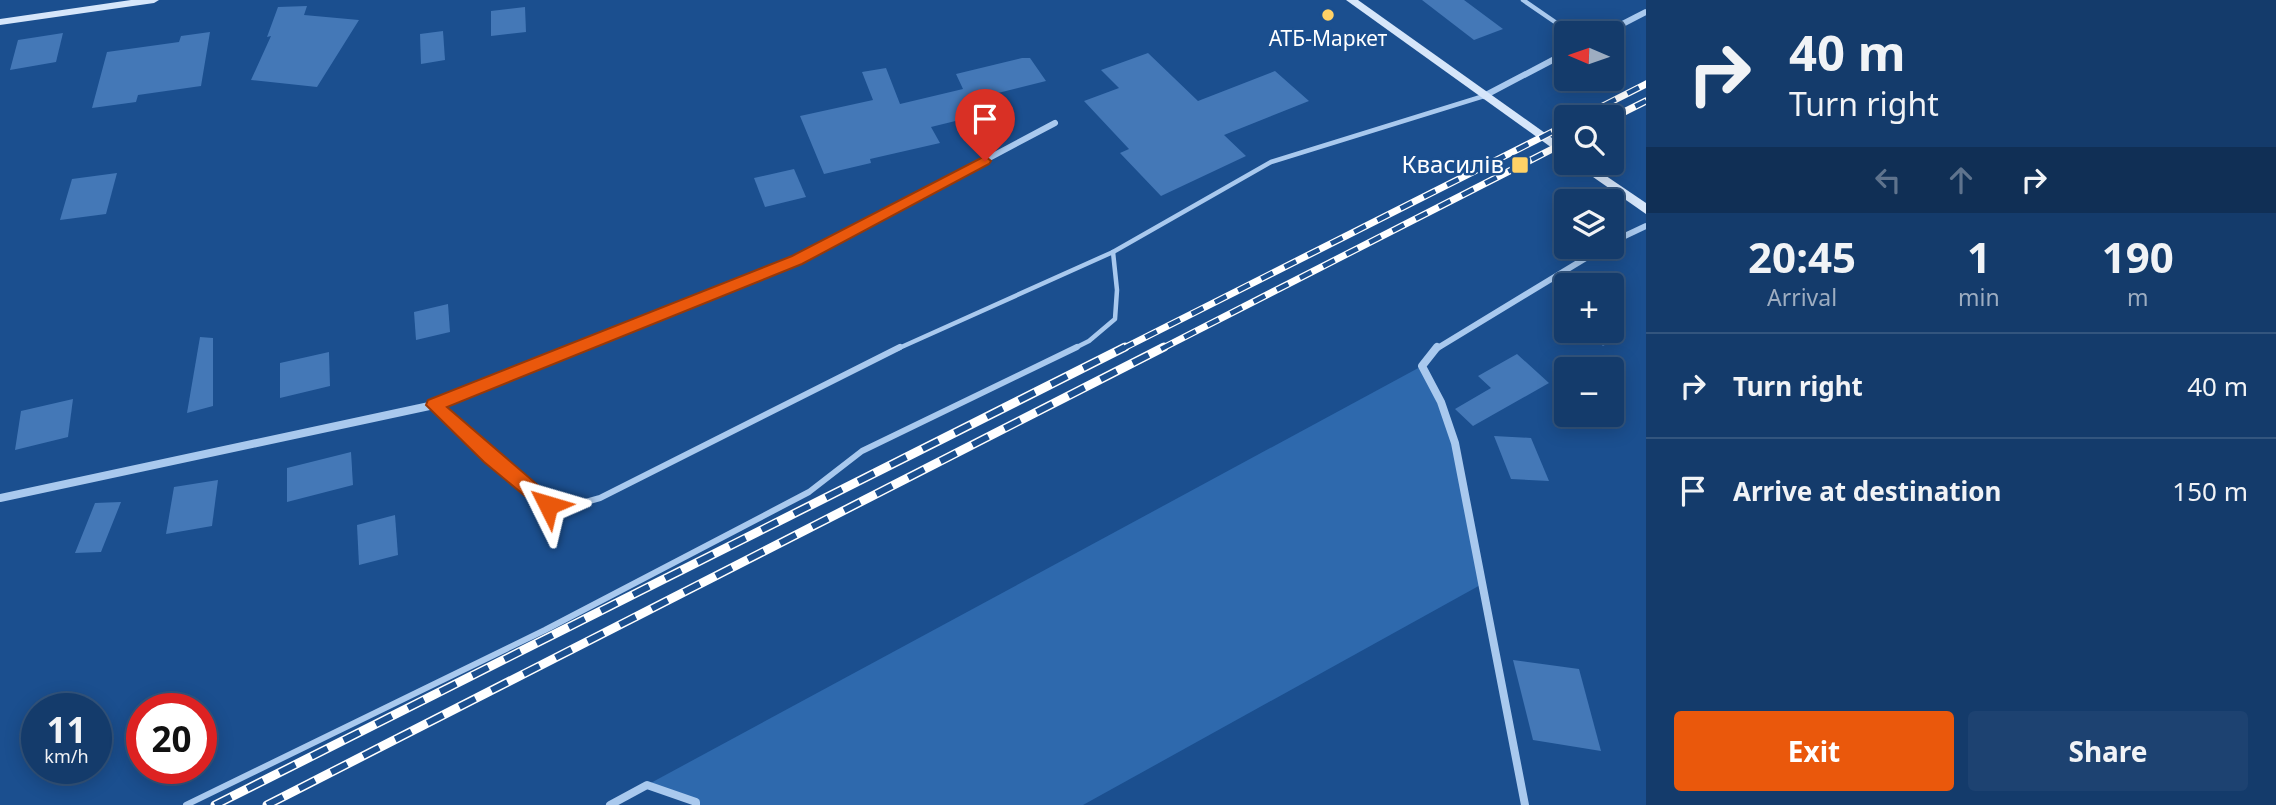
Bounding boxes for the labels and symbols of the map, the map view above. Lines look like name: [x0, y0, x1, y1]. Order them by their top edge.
marker: АТБ-Маркет: [1320, 7, 1336, 23]
north arrow: [1554, 21, 1624, 91]
place label: АТБ-Маркет: [1269, 24, 1388, 52]
pin: [955, 89, 1015, 161]
place label: Квасилів: [1402, 147, 1504, 180]
marker: Квасилів: [1510, 155, 1530, 175]
position arrow: [511, 468, 585, 542]
speed limit sign: 20: [126, 693, 217, 784]

